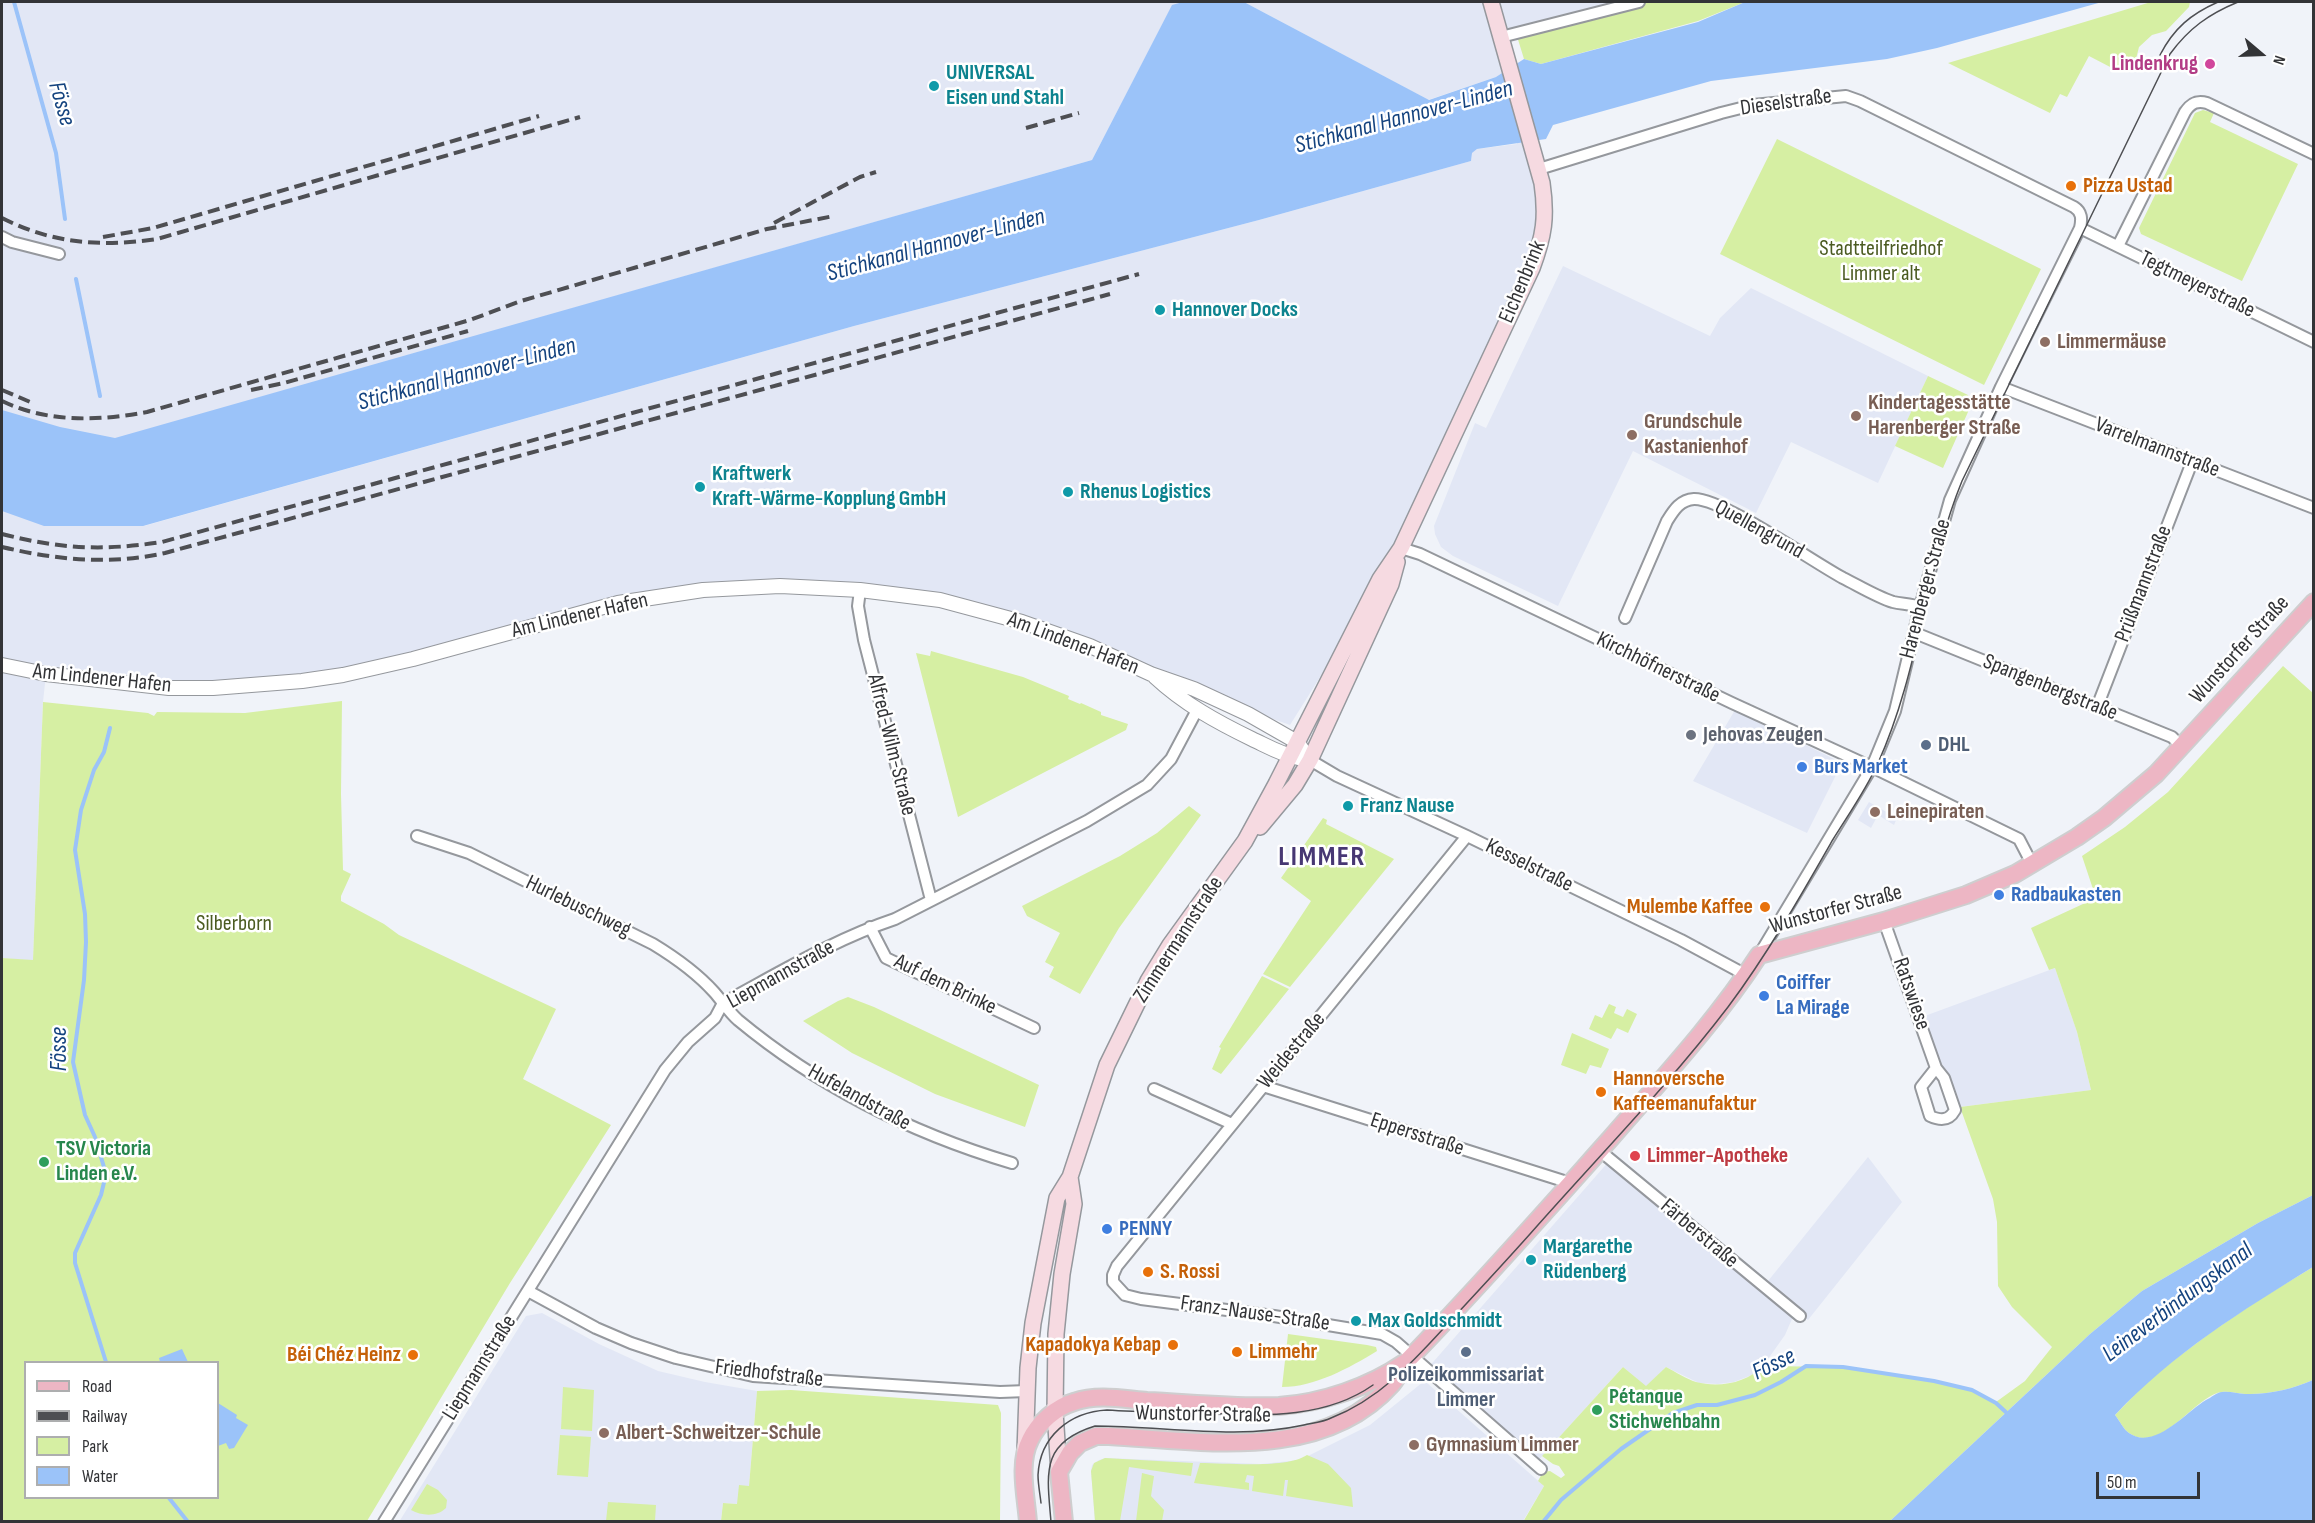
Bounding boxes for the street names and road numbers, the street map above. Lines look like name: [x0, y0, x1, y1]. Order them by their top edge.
street label: Dieselstraße: [1739, 84, 1833, 122]
street label: Eichenbrink: [1494, 237, 1552, 327]
street label: Tegtmeyerstraße: [2135, 246, 2259, 324]
street label: Varrelmannstraße: [2091, 412, 2223, 484]
street label: Quellengrund: [1710, 495, 1808, 565]
street label: Harenberger Straße: [1895, 516, 1957, 662]
street label: Prüßmannstraße: [2110, 522, 2178, 646]
street label: Am Lindener Hafen: [509, 588, 651, 644]
street label: Wunstorfer Straße: [2185, 591, 2295, 709]
street label: Am Lindener Hafen: [1003, 607, 1143, 681]
street label: Kirchhöfnerstraße: [1592, 627, 1724, 709]
street label: Spangenbergstraße: [1979, 649, 2121, 727]
street label: Am Lindener Hafen: [32, 659, 172, 699]
street label: Alfred-Wilm-Straße: [861, 672, 921, 818]
street label: Kesselstraße: [1481, 834, 1577, 898]
street label: Hurlebuschweg: [521, 870, 635, 944]
street label: Zimmermannstraße: [1128, 872, 1230, 1008]
street label: Wunstorfer Straße: [1767, 880, 1905, 940]
street label: Liepmannstraße: [723, 935, 839, 1015]
street label: Auf dem Brinke: [890, 949, 1000, 1021]
street label: Ratswiese: [1886, 954, 1936, 1034]
street label: Weidestraße: [1252, 1007, 1332, 1095]
street label: Hufelandstraße: [803, 1059, 915, 1137]
street label: Eppersstraße: [1367, 1107, 1467, 1163]
street label: Färberstraße: [1655, 1194, 1743, 1274]
street label: Franz-Nause-Straße: [1179, 1290, 1331, 1338]
street label: Liepmannstraße: [437, 1311, 523, 1425]
street label: Friedhofstraße: [713, 1354, 825, 1394]
street label: Wunstorfer Straße: [1135, 1401, 1271, 1429]

